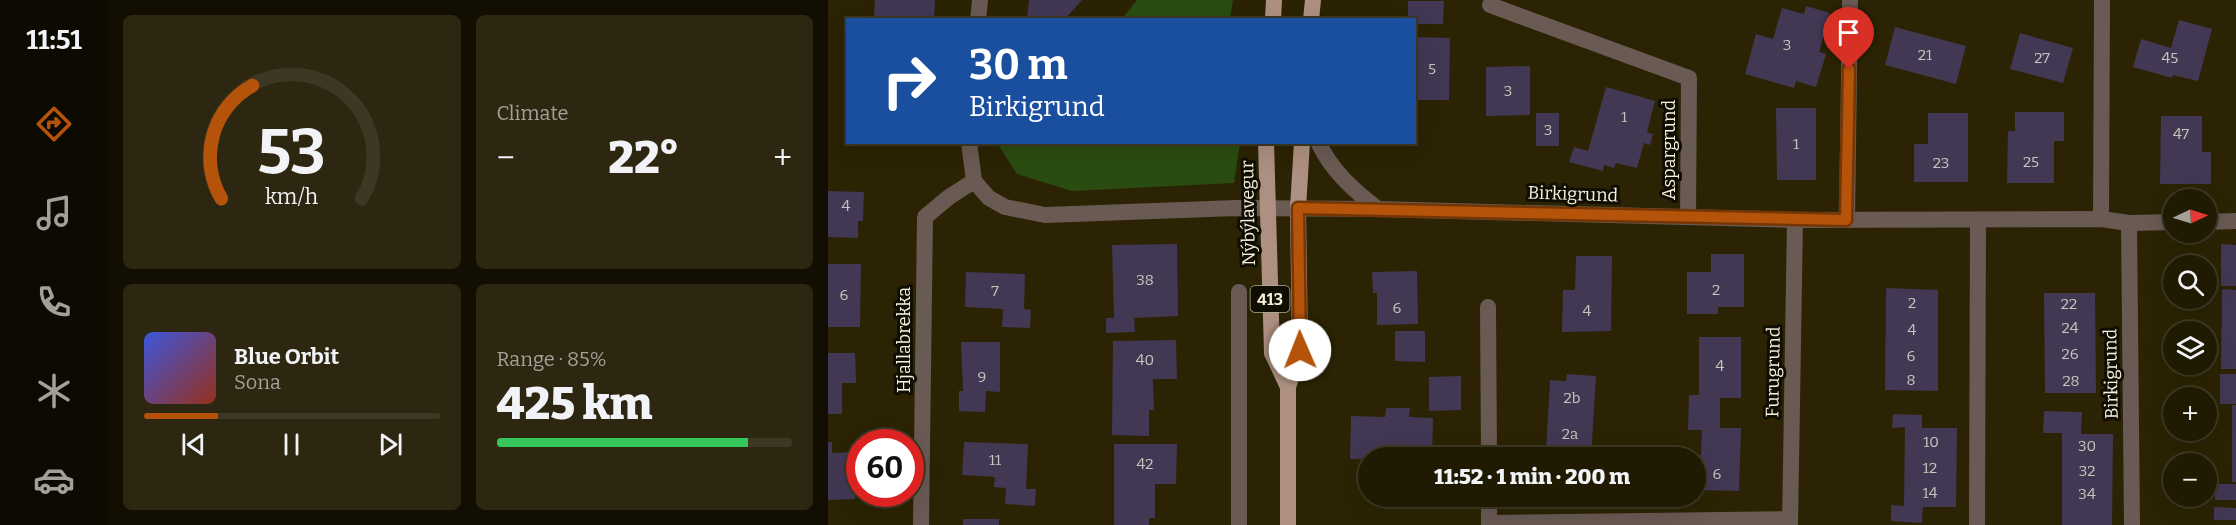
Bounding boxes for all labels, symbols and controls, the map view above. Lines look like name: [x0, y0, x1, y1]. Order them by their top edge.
pin: [1823, 7, 1874, 69]
icon: arrive: [1832, 16, 1865, 49]
text: 11:51: [26, 24, 82, 56]
house number: 3: [1783, 36, 1791, 54]
text: 30 m: [969, 40, 1068, 90]
icon: right: [870, 42, 948, 120]
house number: 21: [1918, 46, 1932, 64]
house number: 27: [2034, 49, 2050, 67]
house number: 45: [2162, 49, 2178, 67]
house number: 5: [1428, 60, 1436, 78]
house number: 3: [1504, 82, 1512, 100]
text: Birkigrund: [969, 91, 1105, 123]
street label: Aspargrund: [1658, 100, 1680, 200]
text: Climate: [497, 101, 568, 125]
icon: directions: [33, 103, 75, 145]
house number: 1: [1621, 108, 1627, 126]
text: 53: [258, 115, 326, 190]
house number: 3: [1544, 121, 1552, 139]
house number: 47: [2173, 125, 2190, 143]
text: 22°: [608, 131, 680, 185]
house number: 1: [1793, 135, 1799, 153]
text: −: [497, 138, 515, 178]
text: +: [773, 138, 792, 178]
house number: 25: [2023, 153, 2039, 171]
house number: 23: [1933, 154, 1949, 172]
street label: Nýbýlavegur: [1236, 160, 1260, 266]
street label: Birkigrund: [1527, 181, 1619, 207]
text: km/h: [265, 184, 318, 210]
north arrow: [2163, 189, 2217, 243]
map controls: [2163, 189, 2217, 507]
icon: music: [33, 192, 75, 234]
house number: 4: [842, 197, 851, 215]
button: search: [2163, 255, 2217, 309]
house number: 38: [1136, 271, 1154, 289]
icon: phone: [33, 281, 75, 323]
house number: 2: [1712, 281, 1720, 299]
house number: 7: [991, 282, 999, 300]
house number: 6: [840, 286, 849, 304]
road number: 413: [1250, 286, 1290, 312]
street label: Hjallabrekka: [893, 287, 915, 393]
house number: 2: [1908, 294, 1916, 312]
house number: 22: [2061, 295, 2077, 313]
house number: 6: [1393, 299, 1402, 317]
house number: 4: [1583, 302, 1592, 320]
position arrow: [1268, 318, 1332, 382]
house number: 24: [2062, 319, 2079, 337]
house number: 4: [1908, 321, 1917, 339]
button: layers: [2163, 321, 2217, 375]
street label: Furugrund: [1761, 326, 1785, 418]
street label: Birkigrund: [2099, 328, 2123, 419]
text: Blue Orbit: [234, 343, 339, 370]
house number: 26: [2062, 345, 2079, 363]
text: Range · 85%: [497, 347, 607, 371]
house number: 6: [1907, 347, 1916, 365]
house number: 40: [1136, 351, 1154, 369]
house number: 4: [1716, 357, 1725, 375]
house number: 9: [978, 368, 986, 386]
icon: climate: [33, 370, 75, 412]
text: Sona: [234, 370, 281, 394]
house number: 8: [1906, 371, 1916, 389]
house number: 28: [2062, 372, 2080, 390]
text: 425 km: [497, 377, 652, 431]
button: +: [2163, 387, 2217, 441]
house number: 2b: [1564, 389, 1580, 407]
house number: 2a: [1562, 425, 1578, 443]
icon: previous: [177, 428, 210, 461]
icon: pause: [275, 428, 308, 461]
icon: next: [374, 428, 407, 461]
speed limit sign: 60: [846, 429, 924, 507]
house number: 10: [1923, 433, 1939, 451]
house number: 30: [2078, 437, 2096, 455]
house number: 11: [989, 451, 1001, 469]
button: −: [2163, 453, 2217, 507]
house number: 42: [1137, 455, 1153, 473]
icon: car: [33, 459, 75, 501]
house number: 12: [1923, 459, 1937, 477]
house number: 32: [2079, 462, 2095, 480]
text: 11:52 · 1 min · 200 m: [1434, 463, 1630, 490]
house number: 6: [1713, 465, 1722, 483]
house number: 14: [1923, 484, 1938, 502]
house number: 34: [2078, 485, 2096, 503]

